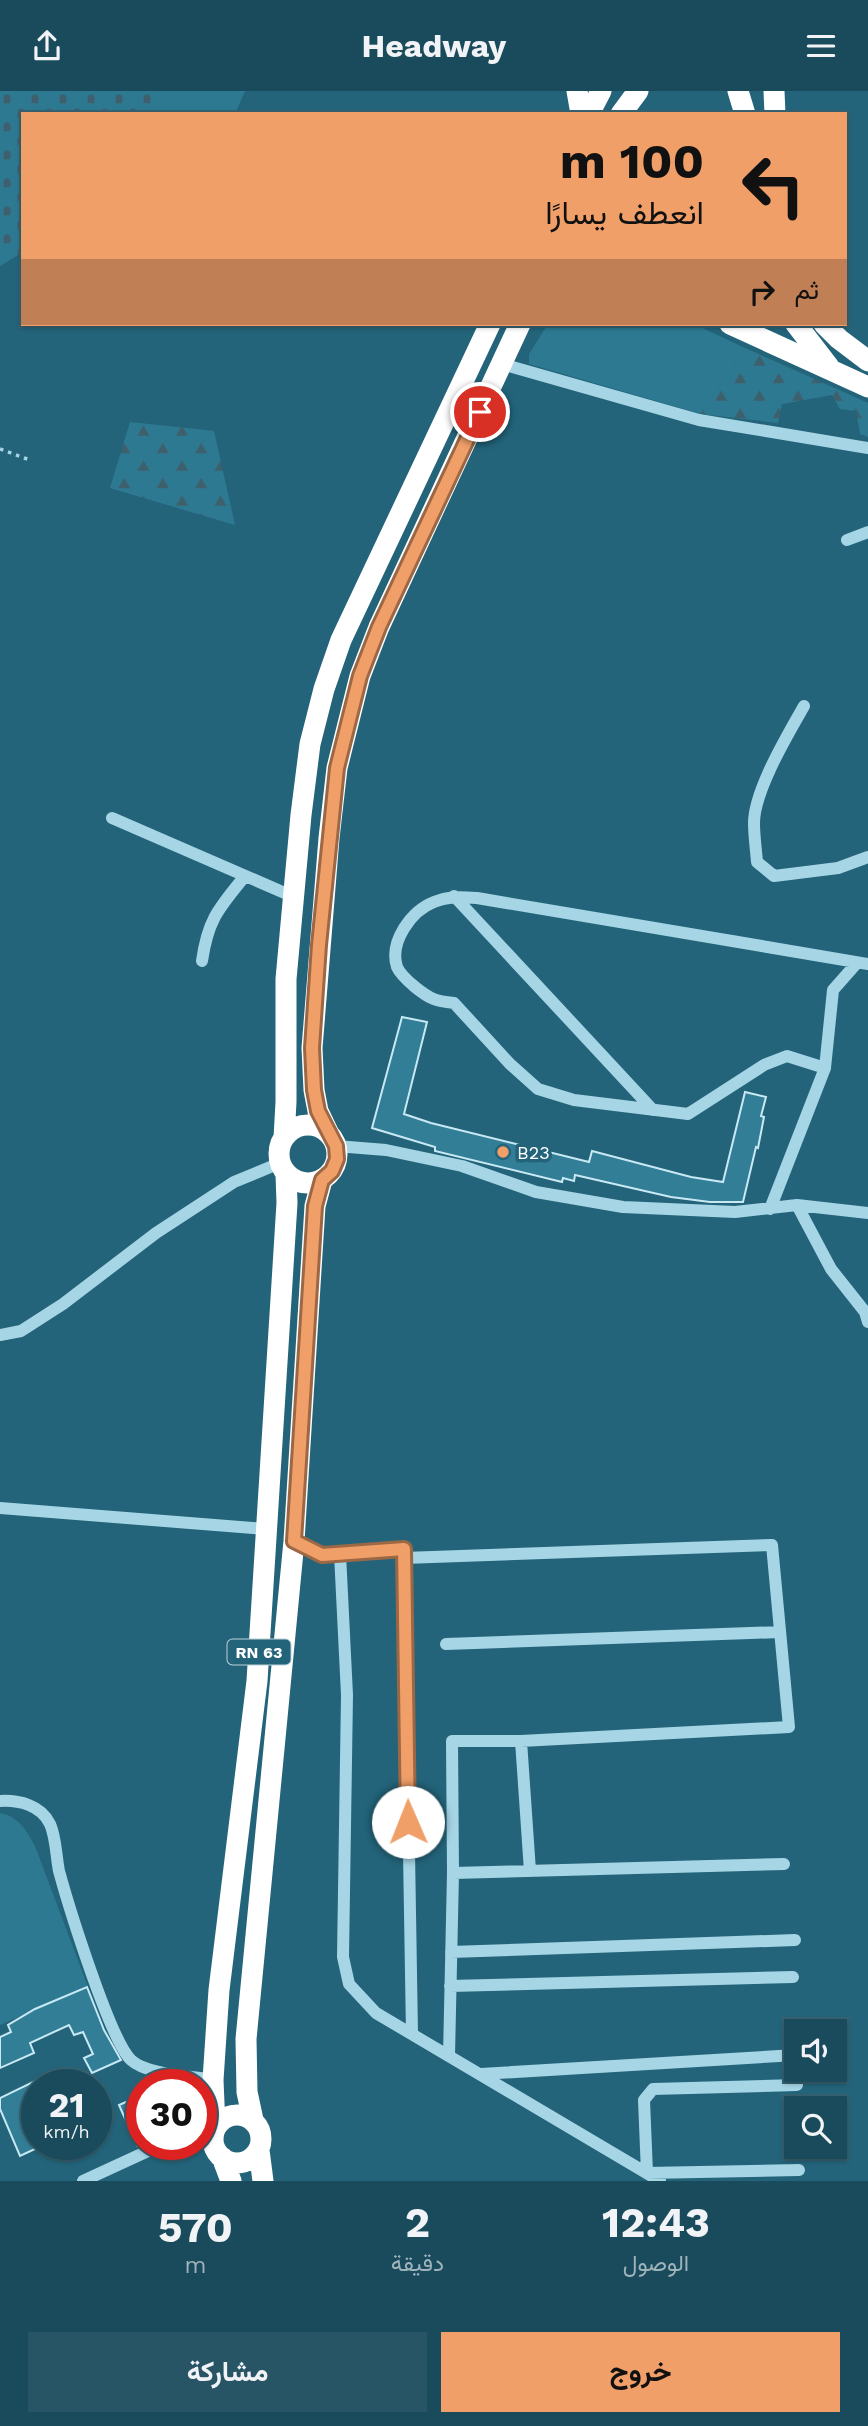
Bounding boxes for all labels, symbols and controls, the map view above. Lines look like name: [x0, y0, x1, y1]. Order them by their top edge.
icon: share: [28, 27, 66, 65]
text: Headway: [362, 27, 506, 65]
icon: menu: [802, 27, 840, 65]
text: 100 m: [560, 132, 704, 190]
icon: left: [728, 140, 819, 231]
text: انعطف يسارًا: [545, 194, 704, 232]
icon: right: [743, 273, 781, 311]
text: ثم: [795, 275, 819, 305]
pin: [450, 382, 510, 442]
icon: arrive: [461, 393, 499, 431]
place label: B23: [517, 1142, 550, 1163]
marker: B23: [495, 1144, 511, 1160]
road number: RN 63: [228, 1639, 290, 1665]
position arrow: [371, 1785, 445, 1859]
map controls: [784, 2019, 847, 2159]
button: sound: [784, 2019, 847, 2082]
speed limit sign: 30: [126, 2069, 217, 2160]
text: 21: [49, 2084, 84, 2126]
button: search: [784, 2096, 847, 2159]
text: km/h: [43, 2121, 90, 2142]
text: 2: [405, 2198, 430, 2247]
text: 12:43: [602, 2198, 710, 2247]
text: 570: [158, 2203, 233, 2252]
text: دقيقة: [391, 2250, 444, 2277]
text: الوصول: [623, 2250, 689, 2277]
text: m: [184, 2252, 206, 2279]
button: مشاركة: [28, 2332, 427, 2412]
button: خروج: [441, 2332, 840, 2412]

